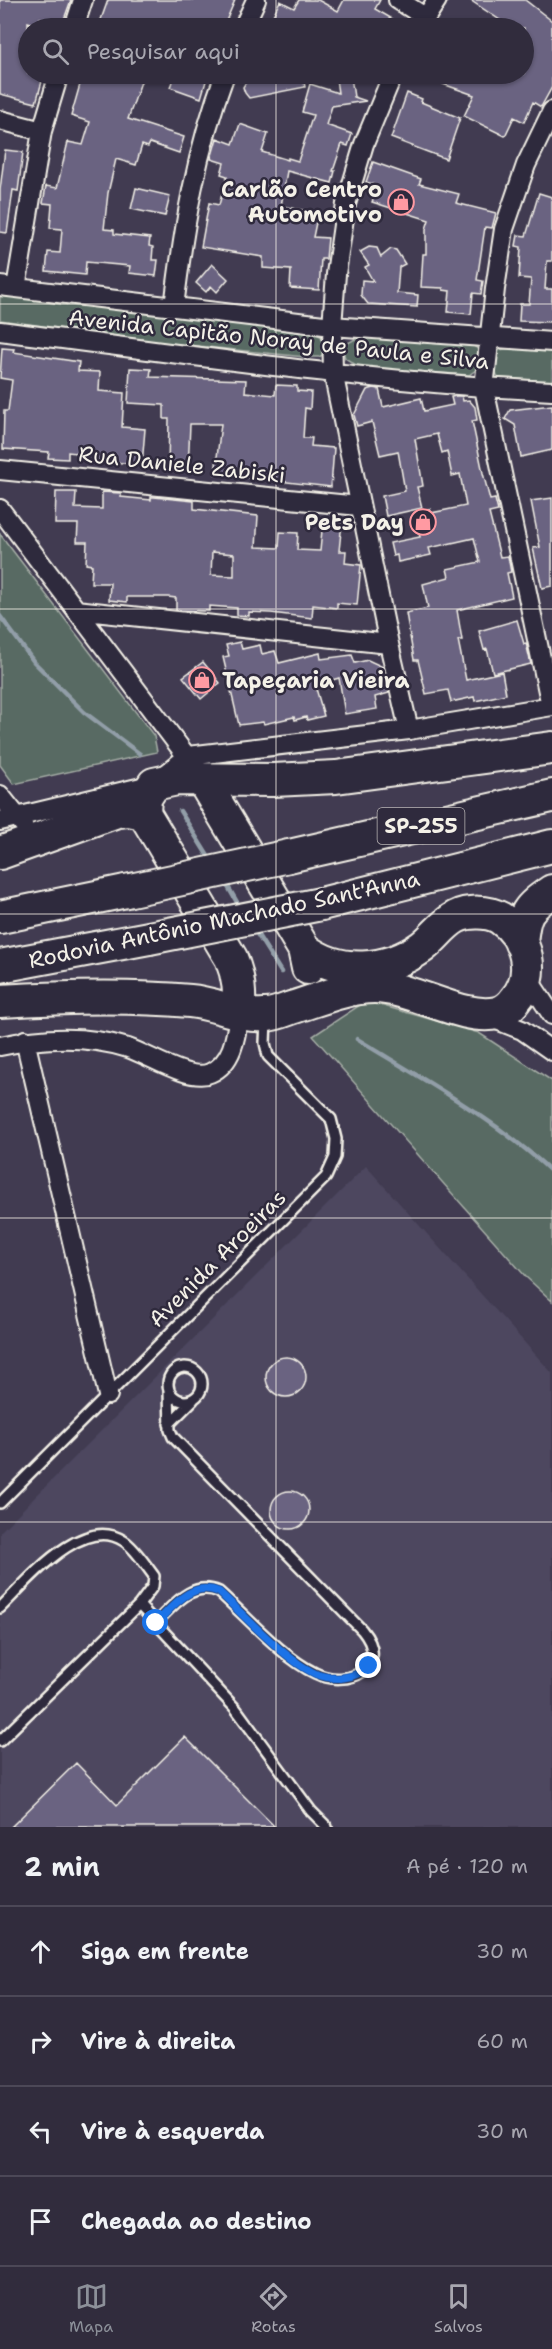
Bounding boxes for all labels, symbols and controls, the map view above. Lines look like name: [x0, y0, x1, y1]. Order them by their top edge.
search box: [18, 18, 534, 84]
icon: search: [39, 35, 72, 68]
text: Pesquisar aqui: [87, 37, 240, 66]
place label: Carlão Centro Automotivo: [221, 175, 382, 229]
shop icon: Carlão Centro Automotivo: [386, 187, 416, 217]
street label: Avenida Capitão Noray de Paula e Silva: [67, 303, 491, 376]
street label: Rua Daniele Zabiski: [77, 439, 287, 490]
shop icon: Pets Day: [408, 507, 438, 537]
place label: Pets Day: [305, 508, 404, 537]
shop icon: Tapeçaria Vieira: [187, 665, 217, 695]
place label: Tapeçaria Vieira: [222, 666, 410, 695]
road number: SP-255: [378, 808, 464, 844]
street label: Rodovia Antônio Machado Sant'Anna: [26, 864, 423, 975]
street label: Avenida Aroeiras: [142, 1183, 292, 1333]
route start: [142, 1609, 168, 1635]
route end: [355, 1652, 381, 1678]
text: 2 min: [24, 1849, 100, 1884]
text: A pé · 120 m: [406, 1853, 528, 1879]
icon: ahead: [24, 1935, 57, 1968]
text: Siga em frente: [81, 1937, 249, 1966]
text: 30 m: [476, 1938, 528, 1964]
icon: right: [24, 2025, 57, 2058]
text: Vire à direita: [81, 2027, 235, 2056]
text: 60 m: [476, 2028, 528, 2054]
icon: left: [24, 2115, 57, 2148]
text: Vire à esquerda: [81, 2117, 264, 2146]
text: 30 m: [476, 2118, 528, 2144]
icon: arrive: [24, 2205, 57, 2238]
text: Chegada ao destino: [81, 2207, 312, 2236]
tab: Mapa: [69, 2280, 113, 2337]
tab: Rotas: [251, 2280, 296, 2337]
tab: Salvos: [434, 2280, 483, 2337]

